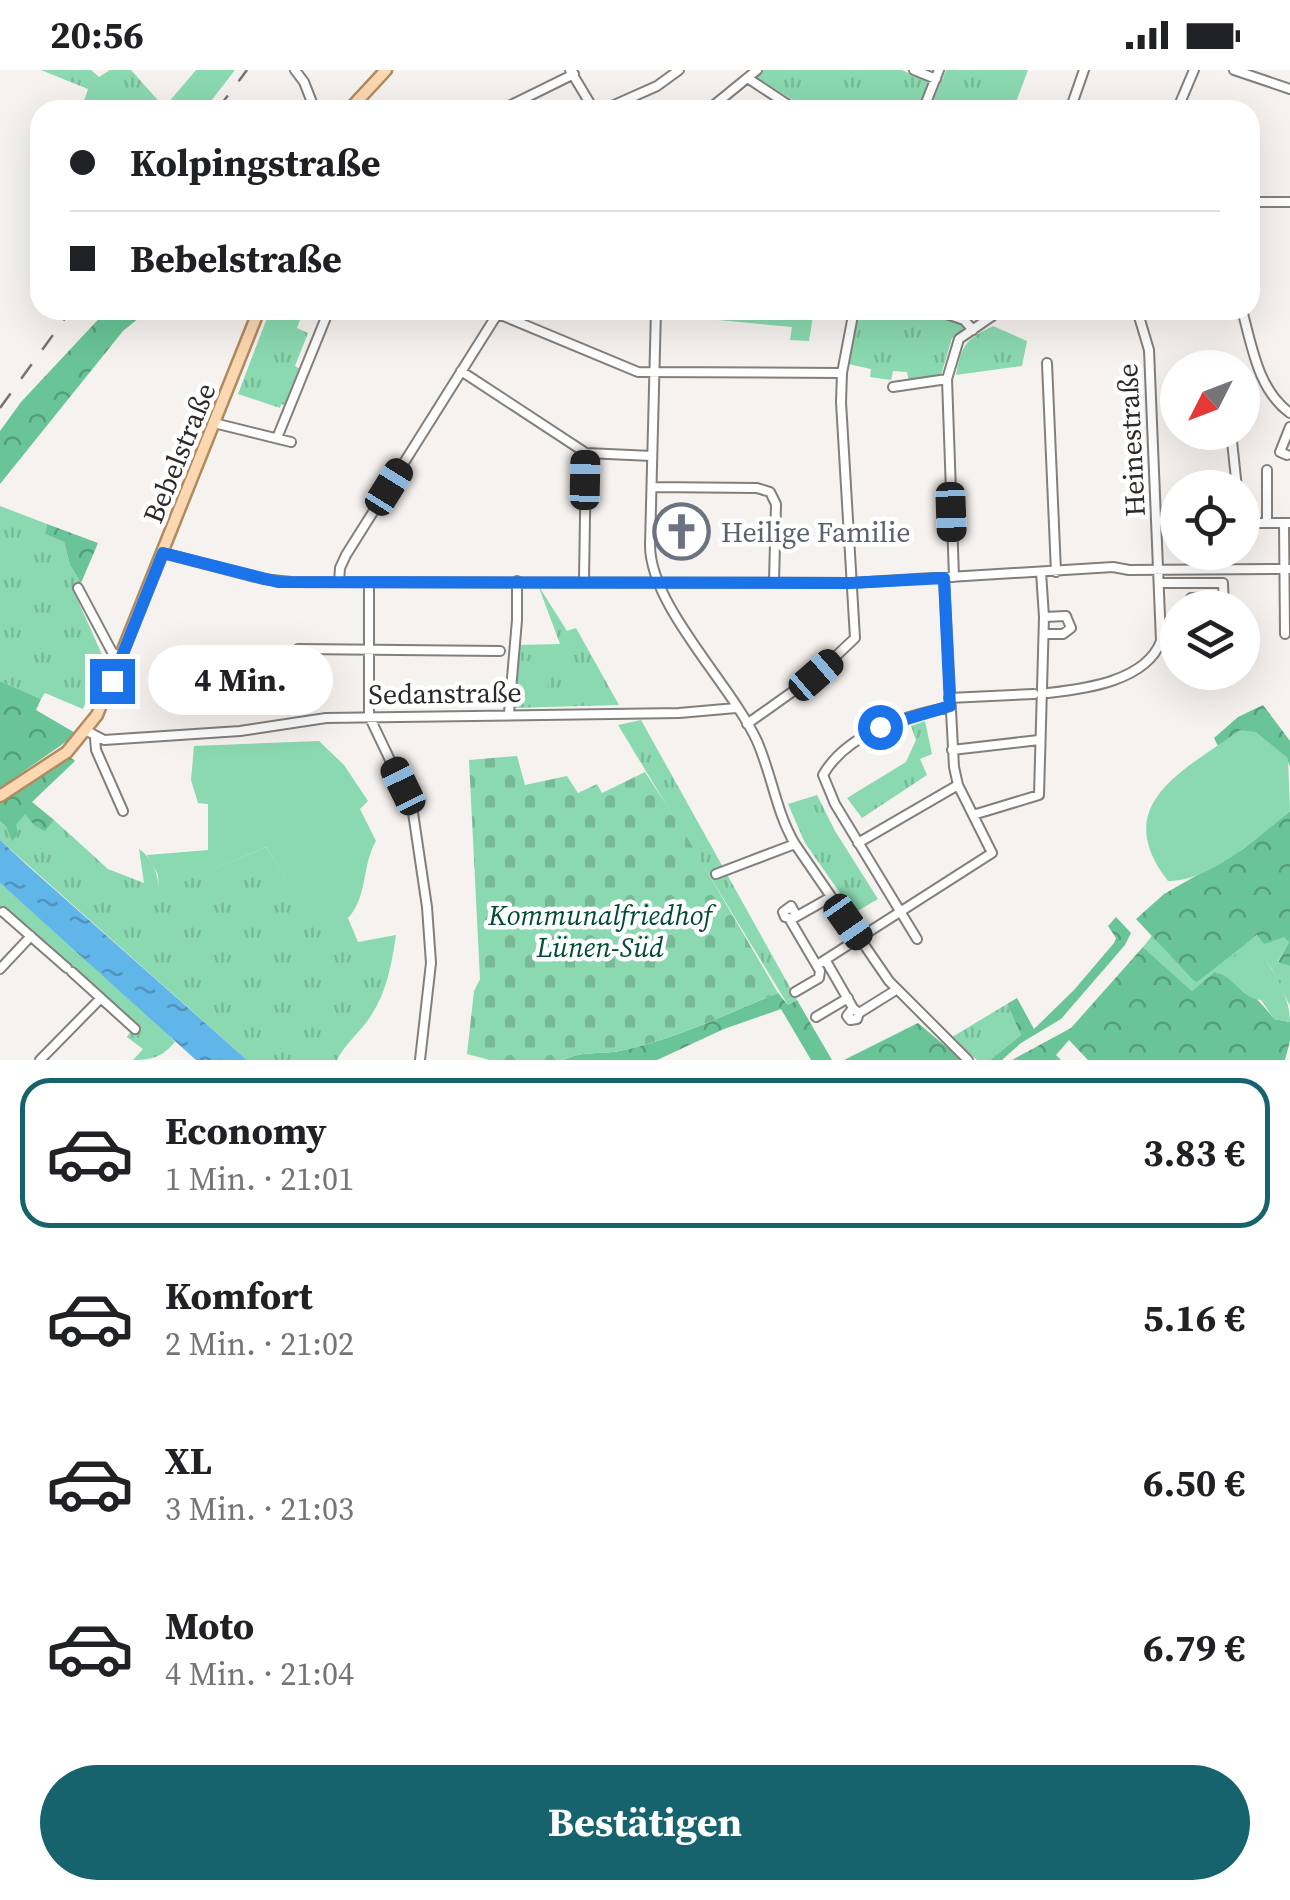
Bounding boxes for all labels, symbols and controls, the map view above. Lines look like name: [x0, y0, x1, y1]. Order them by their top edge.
text: 20:56: [50, 9, 144, 61]
text: Kolpingstraße: [130, 137, 380, 189]
text: Bebelstraße: [130, 233, 342, 285]
north arrow: [1160, 350, 1260, 450]
map controls: [1160, 350, 1260, 690]
street label: Heinestraße: [1108, 362, 1154, 518]
street label: Bebelstraße: [134, 377, 224, 529]
car: [569, 450, 601, 510]
car: [360, 454, 418, 520]
button: locate: [1160, 470, 1260, 570]
car: [935, 481, 967, 543]
church icon: Heilige Familie: [652, 502, 712, 562]
place label: Heilige Familie: [721, 513, 911, 551]
button: layers: [1160, 590, 1260, 690]
car: [784, 644, 848, 706]
callout: 4 Min.: [147, 646, 332, 716]
text: 4 Min.: [194, 658, 287, 702]
route end: [90, 659, 135, 704]
street label: Sedanstraße: [368, 673, 522, 713]
route start: [858, 705, 903, 750]
car: [376, 752, 430, 820]
car: [819, 889, 877, 955]
park label: Kommunalfriedhof Lünen-Süd: [487, 896, 717, 966]
text: Economy: [165, 1105, 327, 1157]
icon: car: [45, 1108, 135, 1198]
text: 3.83 €: [1143, 1127, 1245, 1179]
text: 1 Min. · 21:01: [165, 1157, 354, 1201]
text: Komfort: [165, 1270, 313, 1322]
icon: car: [45, 1273, 135, 1363]
text: 5.16 €: [1143, 1292, 1245, 1344]
text: 2 Min. · 21:02: [165, 1322, 354, 1366]
text: XL: [165, 1435, 212, 1487]
icon: car: [45, 1438, 135, 1528]
text: 6.50 €: [1143, 1457, 1245, 1509]
text: 3 Min. · 21:03: [165, 1487, 354, 1531]
text: Moto: [165, 1600, 254, 1652]
icon: car: [45, 1603, 135, 1693]
text: 6.79 €: [1143, 1622, 1245, 1674]
text: 4 Min. · 21:04: [165, 1652, 354, 1696]
button: Bestätigen: [40, 1765, 1250, 1880]

